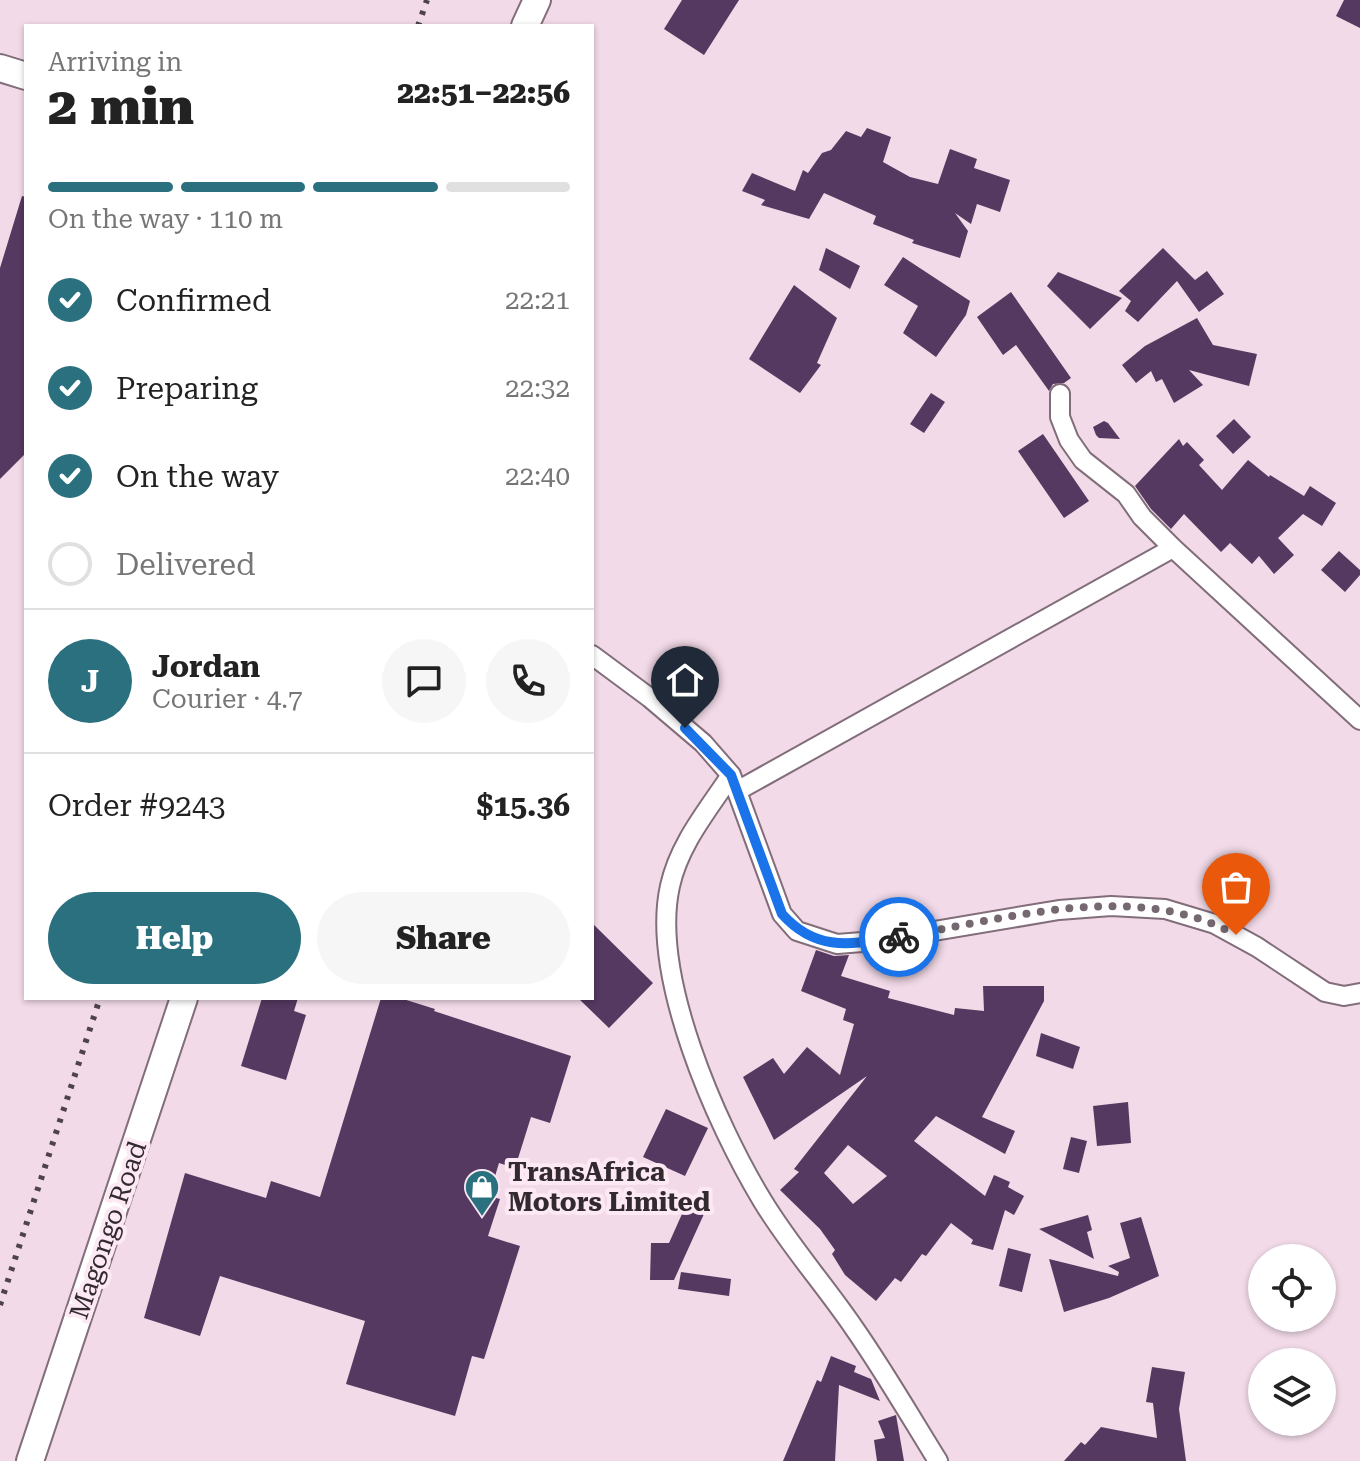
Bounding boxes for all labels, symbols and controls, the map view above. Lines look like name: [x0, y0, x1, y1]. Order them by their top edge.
text: Arriving in: [48, 47, 182, 77]
text: 22:51–22:56: [397, 75, 570, 110]
text: 2 min: [48, 76, 194, 137]
text: On the way · 110 m: [48, 204, 283, 234]
icon: check: [48, 278, 92, 322]
text: Confirmed: [116, 283, 271, 318]
text: 22:21: [505, 285, 570, 315]
icon: check: [48, 366, 92, 410]
text: Preparing: [116, 371, 258, 406]
text: 22:32: [505, 373, 570, 403]
icon: check: [48, 454, 92, 498]
text: On the way: [116, 459, 279, 494]
text: 22:40: [505, 461, 570, 491]
text: Delivered: [116, 547, 255, 582]
button: chat: [382, 639, 466, 723]
button: phone: [486, 639, 570, 723]
pin: [651, 646, 719, 728]
text: Jordan: [152, 649, 260, 684]
icon: home: [663, 658, 707, 702]
text: J: [81, 664, 99, 699]
text: Courier · 4.7: [152, 684, 302, 714]
text: Order #9243: [48, 788, 226, 823]
text: $15.36: [477, 788, 570, 823]
pin: [1202, 853, 1270, 935]
icon: bag: [1214, 865, 1258, 909]
button: Help: [48, 892, 301, 984]
button: Share: [317, 892, 570, 984]
courier: [859, 897, 939, 977]
icon: bike: [877, 915, 921, 959]
street label: Magongo Road: [64, 1137, 153, 1323]
place label: TransAfrica Motors Limited: [508, 1157, 710, 1217]
shop icon: TransAfrica Motors Limited: [463, 1168, 501, 1218]
map controls: [1248, 1244, 1336, 1436]
button: locate: [1248, 1244, 1336, 1332]
button: layers: [1248, 1348, 1336, 1436]

